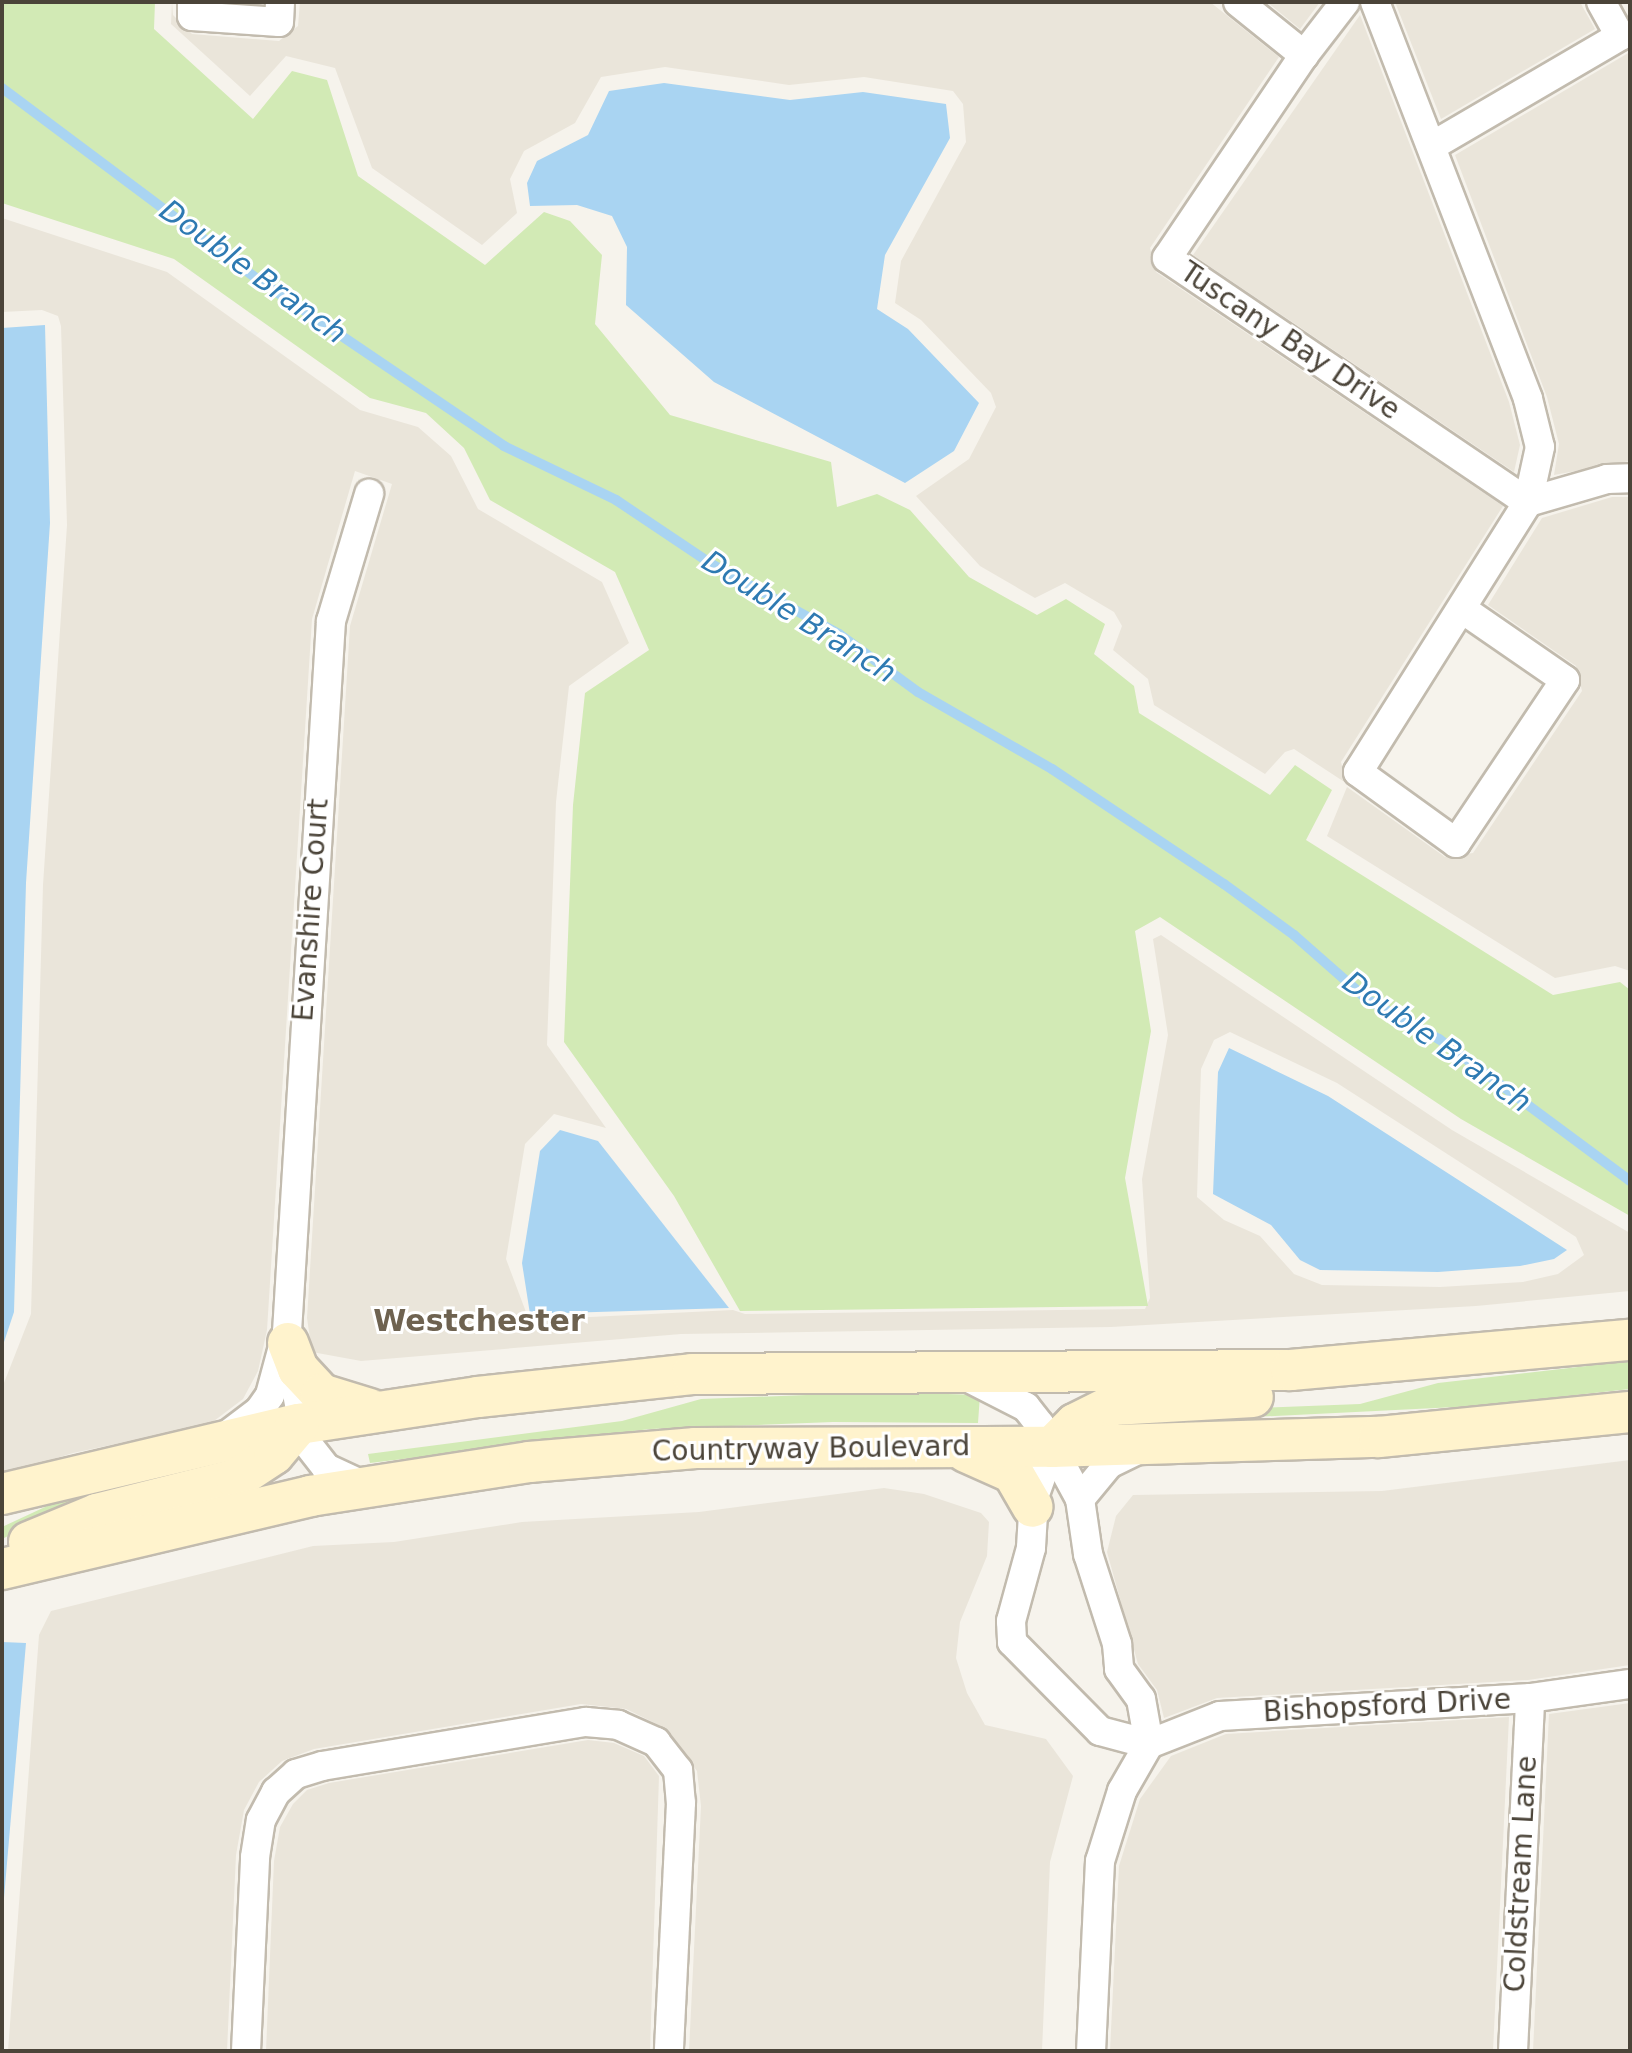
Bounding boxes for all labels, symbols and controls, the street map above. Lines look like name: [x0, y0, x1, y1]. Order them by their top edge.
water label: Double Branch: [153, 192, 353, 352]
street label: Tuscany Bay Drive: [1174, 255, 1406, 427]
water label: Double Branch: [695, 543, 903, 691]
street label: Evanshire Court: [286, 797, 336, 1023]
water label: Double Branch: [1336, 964, 1538, 1120]
district label: Westchester: [373, 1303, 585, 1339]
street label: Countryway Boulevard: [652, 1429, 970, 1469]
street label: Bishopsford Drive: [1262, 1683, 1512, 1729]
street label: Coldstream Lane: [1498, 1755, 1544, 1993]

